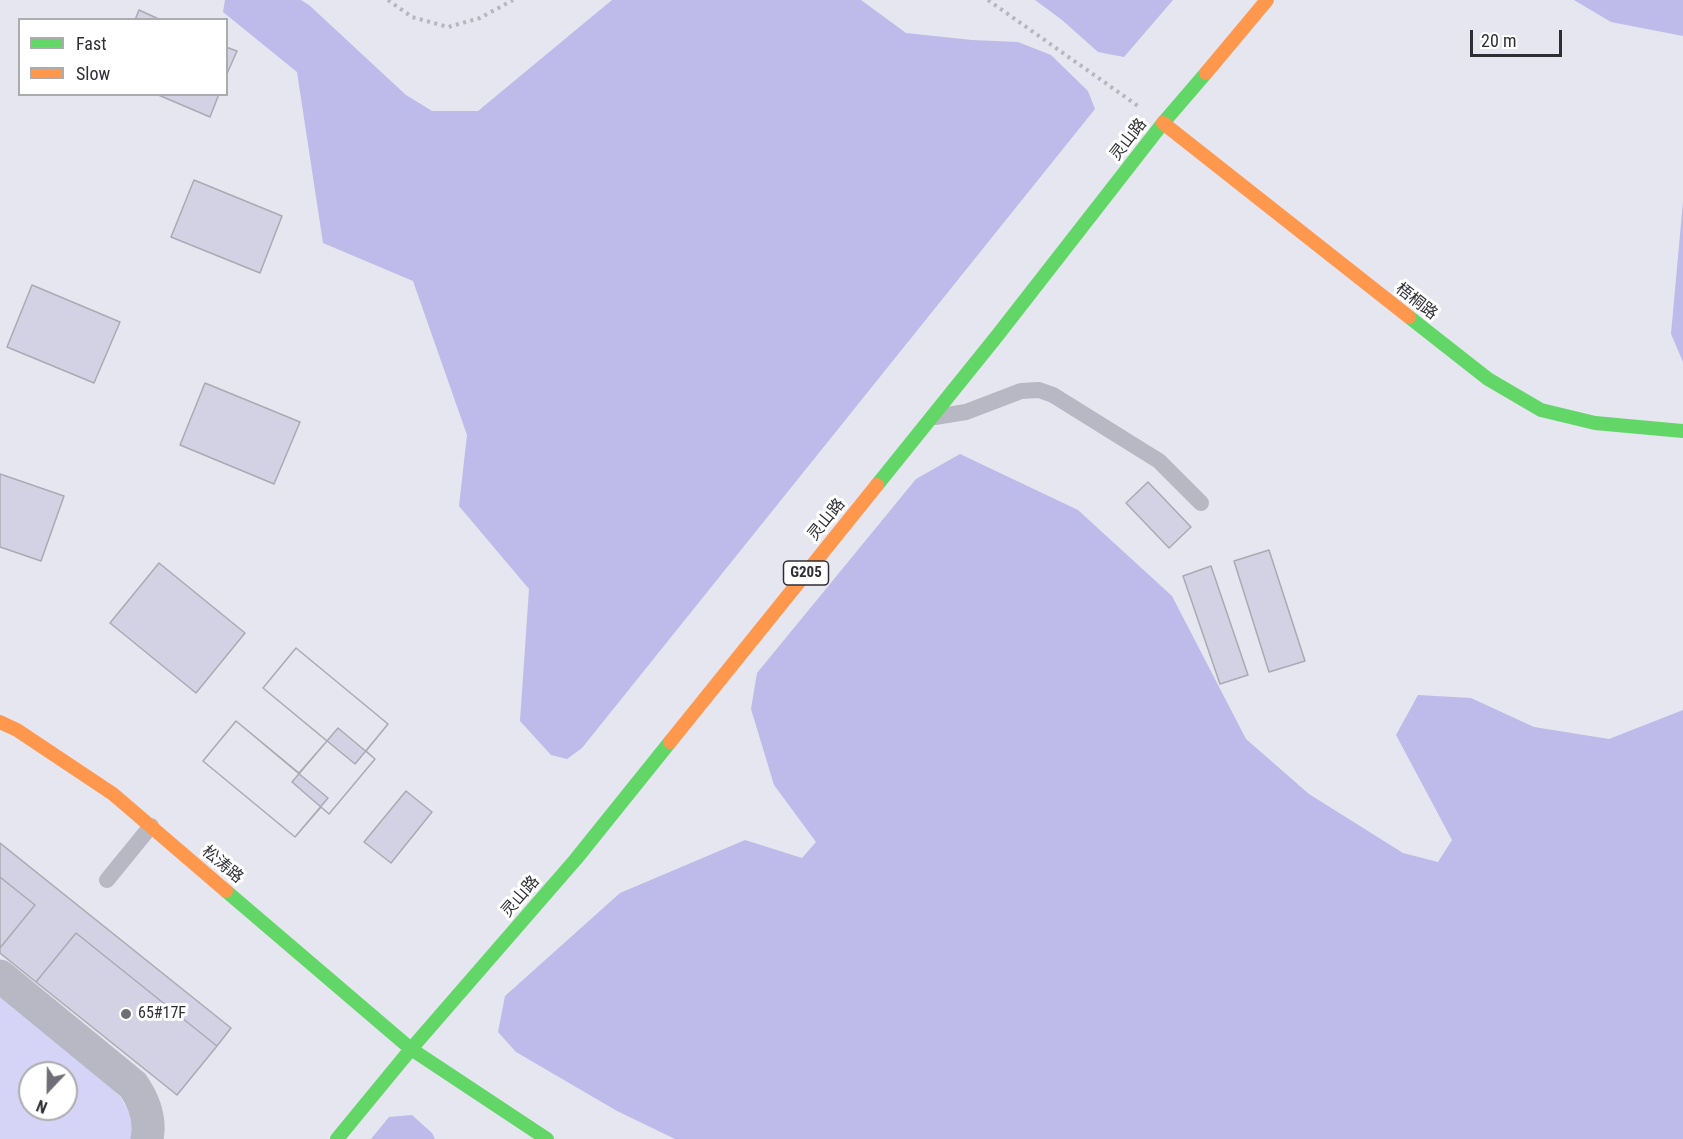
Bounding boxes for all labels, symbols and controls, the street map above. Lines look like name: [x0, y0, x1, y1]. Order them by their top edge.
legend: [18, 18, 228, 96]
scale bar: [1473, 18, 1564, 56]
text: 20 m: [1481, 30, 1516, 51]
text: Fast: [76, 33, 107, 54]
text: Slow: [76, 63, 110, 84]
street label: 灵山路: [1107, 115, 1151, 165]
street label: 梧桐路: [1391, 280, 1441, 324]
street label: 灵山路: [804, 495, 850, 545]
road number: G205: [784, 561, 828, 585]
street label: 松涛路: [197, 842, 247, 888]
street label: 灵山路: [498, 873, 544, 921]
place label: 65#17F: [138, 1004, 186, 1024]
marker: 65#17F: [119, 1007, 133, 1021]
north arrow: [18, 1061, 78, 1121]
text: N: [34, 1096, 50, 1117]

